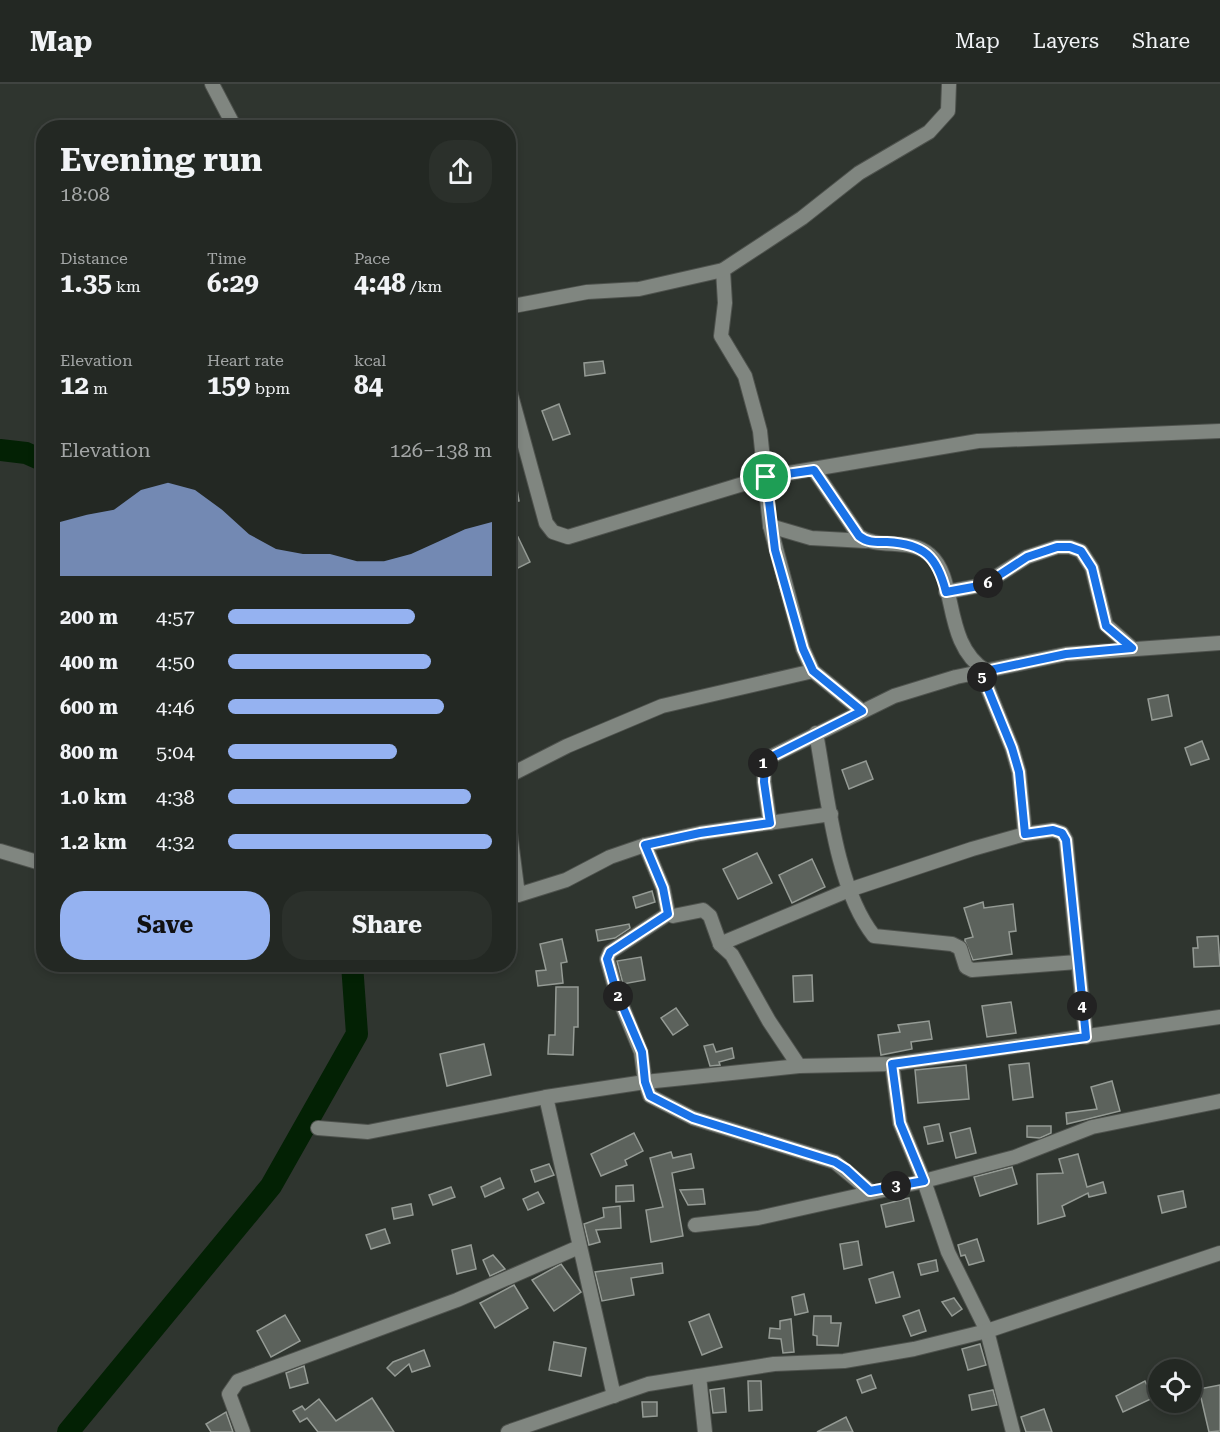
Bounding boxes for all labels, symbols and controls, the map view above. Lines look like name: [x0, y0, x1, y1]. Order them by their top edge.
text: Map: [30, 25, 92, 58]
text: Map: [955, 29, 1000, 53]
text: Layers: [1033, 29, 1099, 53]
text: Share: [1132, 29, 1190, 53]
text: Evening run: [60, 140, 262, 179]
button: share: [429, 140, 492, 203]
text: 18:08: [60, 182, 110, 206]
text: Distance: [60, 249, 128, 268]
text: Time: [207, 249, 246, 268]
text: Pace: [354, 249, 390, 268]
text: 1.35: [60, 268, 112, 298]
text: 6:29: [207, 268, 259, 298]
text: 4:48: [354, 268, 406, 298]
text: km: [112, 277, 141, 296]
text: /km: [406, 277, 442, 296]
text: Elevation: [60, 351, 133, 370]
text: Heart rate: [207, 351, 284, 370]
text: kcal: [354, 351, 386, 370]
text: 12: [60, 370, 89, 400]
text: 159: [207, 370, 251, 400]
text: 84: [354, 370, 383, 400]
text: m: [89, 379, 108, 398]
text: bpm: [251, 379, 290, 398]
text: Elevation: [60, 438, 151, 462]
text: 126–138 m: [389, 438, 492, 462]
pin: [740, 451, 791, 502]
icon: arrive: [749, 460, 782, 493]
pin: 6: [973, 568, 1003, 598]
text: 6: [984, 573, 992, 592]
text: 200 m: [60, 605, 118, 629]
text: 4:57: [156, 605, 195, 629]
text: 400 m: [60, 650, 118, 674]
text: 4:50: [156, 650, 195, 674]
pin: 5: [967, 662, 997, 692]
text: 5: [978, 667, 986, 686]
text: 600 m: [60, 695, 118, 719]
text: 4:46: [156, 695, 195, 719]
text: 800 m: [60, 740, 118, 764]
text: 5:04: [156, 740, 195, 764]
pin: 1: [748, 748, 778, 778]
text: 1: [759, 753, 767, 772]
text: 1.0 km: [60, 785, 127, 809]
text: 4:38: [156, 785, 195, 809]
text: 1.2 km: [60, 830, 127, 854]
text: 4:32: [156, 830, 195, 854]
button: Save: [60, 891, 270, 960]
button: Share: [282, 891, 492, 960]
pin: 2: [603, 981, 633, 1011]
text: 2: [614, 986, 622, 1005]
pin: 4: [1067, 991, 1097, 1021]
text: 4: [1078, 996, 1086, 1015]
pin: 3: [881, 1171, 911, 1201]
text: 3: [892, 1176, 900, 1195]
map controls: [1148, 1359, 1202, 1413]
button: locate: [1148, 1359, 1202, 1413]

